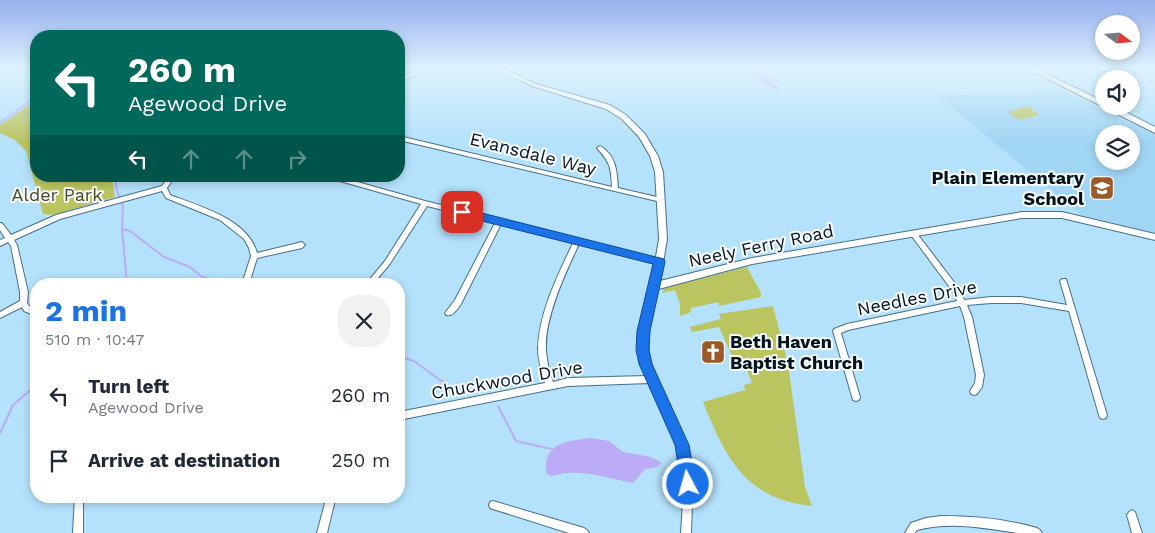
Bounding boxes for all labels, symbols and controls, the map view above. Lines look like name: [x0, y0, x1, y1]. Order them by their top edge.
north arrow: [1095, 15, 1140, 60]
map controls: [1095, 15, 1140, 170]
text: 260 m: [128, 49, 236, 91]
icon: left: [45, 50, 110, 115]
button: sound: [1095, 70, 1140, 115]
text: Agewood Drive: [128, 91, 287, 116]
button: layers: [1095, 125, 1140, 170]
street label: Evansdale Way: [468, 128, 599, 180]
icon: left: [124, 145, 152, 173]
icon: ahead: [177, 145, 205, 173]
icon: ahead: [230, 145, 258, 173]
icon: right: [283, 145, 311, 173]
place label: Plain Elementary School: [932, 167, 1085, 209]
school or university icon: Plain Elementary School: [1089, 175, 1115, 201]
park label: Alder Park: [12, 184, 102, 205]
pin: [441, 191, 483, 233]
icon: arrive: [448, 198, 476, 226]
street label: Neely Ferry Road: [686, 220, 835, 271]
street label: Needles Drive: [855, 276, 979, 319]
text: 2 min: [45, 293, 127, 328]
button: close: [338, 295, 390, 347]
text: 510 m · 10:47: [45, 330, 144, 349]
place label: Beth Haven Baptist Church: [730, 331, 863, 373]
church icon: Beth Haven Baptist Church: [700, 339, 726, 365]
street label: Chuckwood Drive: [430, 356, 584, 403]
text: Turn left: [88, 375, 169, 398]
icon: left: [45, 382, 73, 410]
text: 260 m: [331, 384, 390, 407]
text: Agewood Drive: [88, 398, 204, 417]
icon: arrive: [45, 447, 73, 475]
text: Arrive at destination: [88, 449, 280, 472]
text: 250 m: [331, 449, 390, 472]
position arrow: [661, 457, 713, 509]

